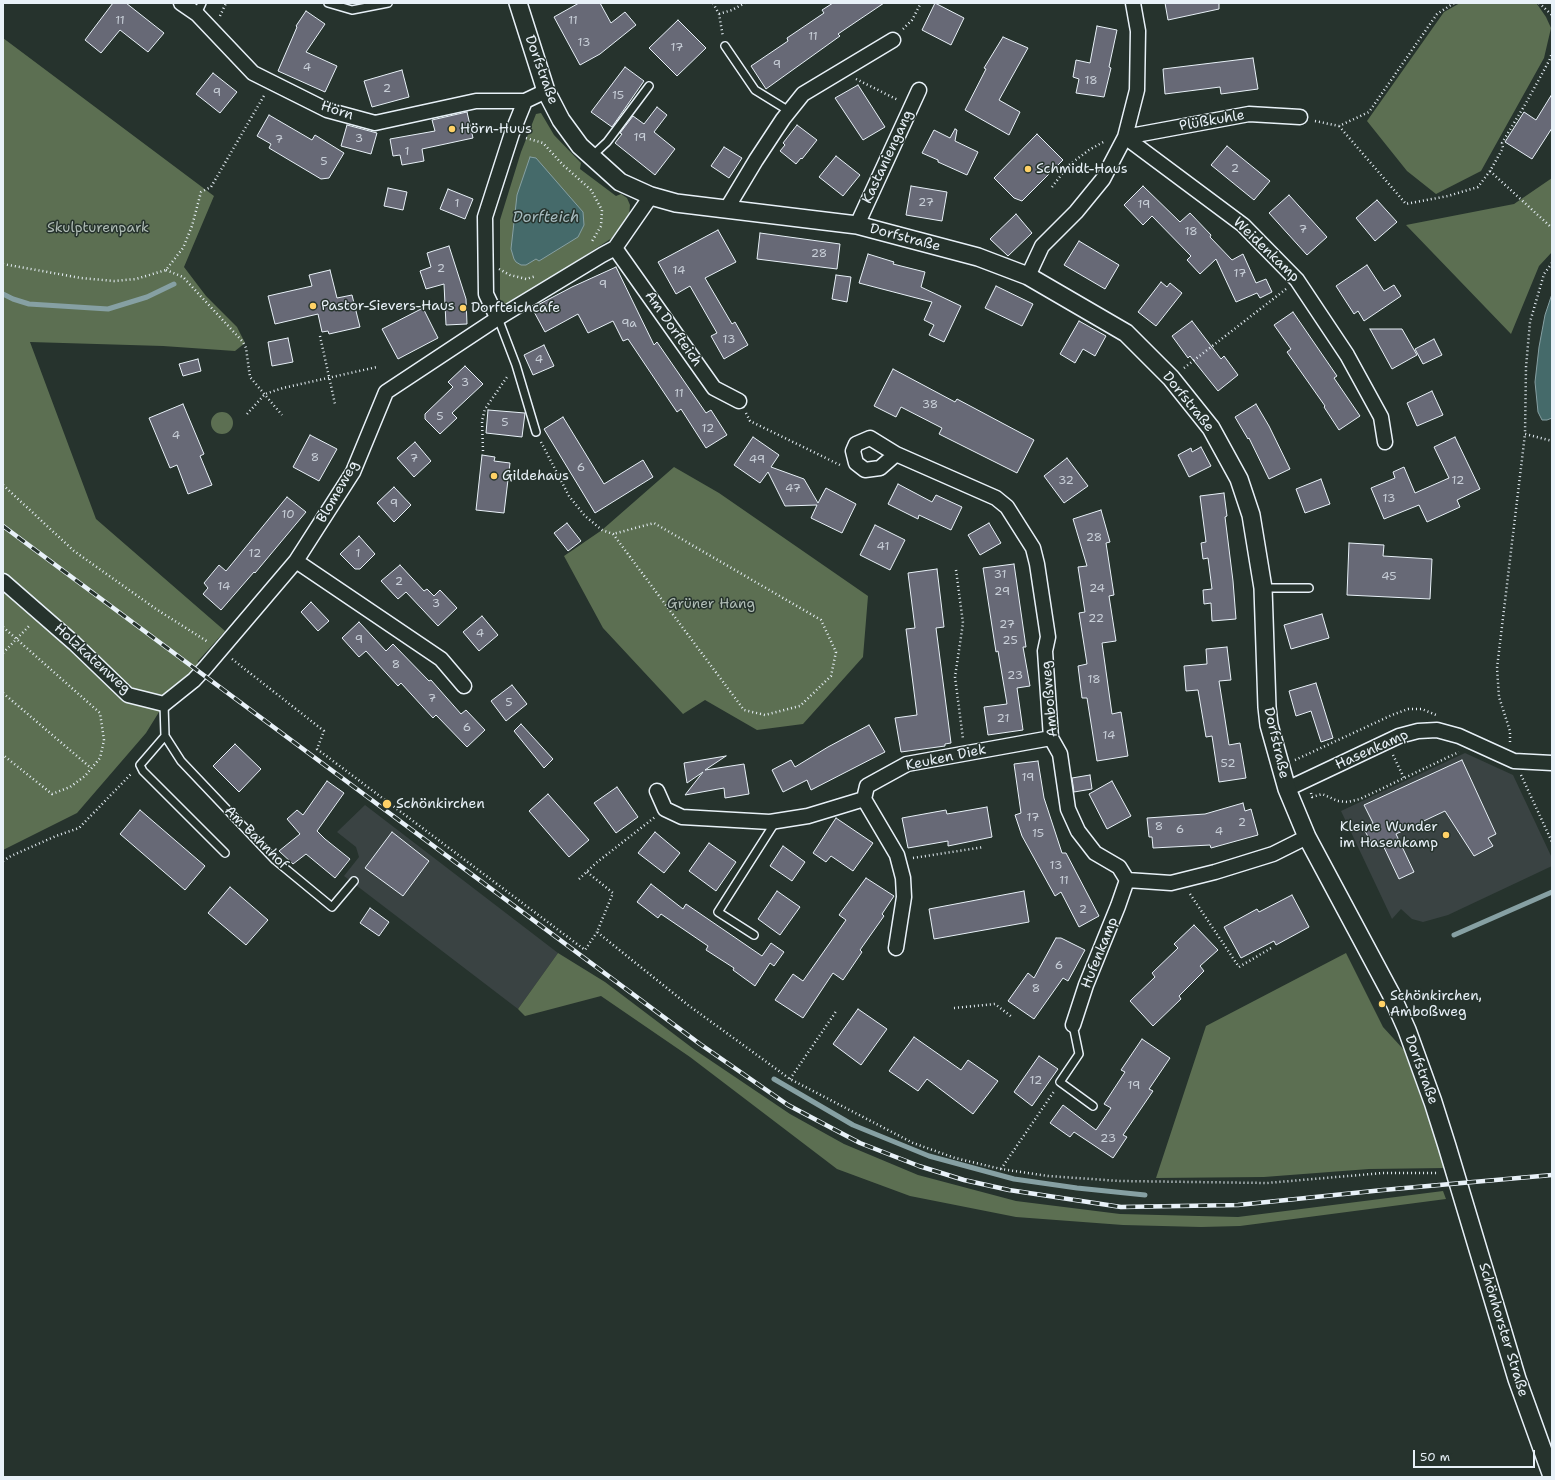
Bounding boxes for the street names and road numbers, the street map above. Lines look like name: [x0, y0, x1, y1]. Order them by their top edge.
street label: Dorfstraße: [521, 33, 561, 107]
street label: Hörn: [319, 98, 355, 124]
street label: Plüßkuhle: [1178, 107, 1246, 135]
street label: Kastaniengang: [859, 108, 917, 206]
street label: Weidenkamp: [1229, 214, 1303, 286]
street label: Dorfstraße: [868, 221, 942, 255]
street label: Am Dorfteich: [641, 288, 705, 370]
street label: Dorfstraße: [1159, 369, 1217, 435]
street label: Blomeweg: [313, 458, 363, 526]
street label: Holzkatenweg: [50, 620, 134, 698]
street label: Amboßweg: [1038, 660, 1062, 738]
street label: Dorfstraße: [1260, 706, 1292, 780]
street label: Hasenkamp: [1333, 726, 1411, 774]
street label: Keuken Diek: [904, 741, 988, 775]
street label: Am Bahnhof: [221, 803, 291, 873]
street label: Hufenkamp: [1078, 915, 1122, 991]
street label: Dorfstraße: [1401, 1033, 1441, 1107]
street label: Schönhorster Straße: [1475, 1261, 1531, 1399]

